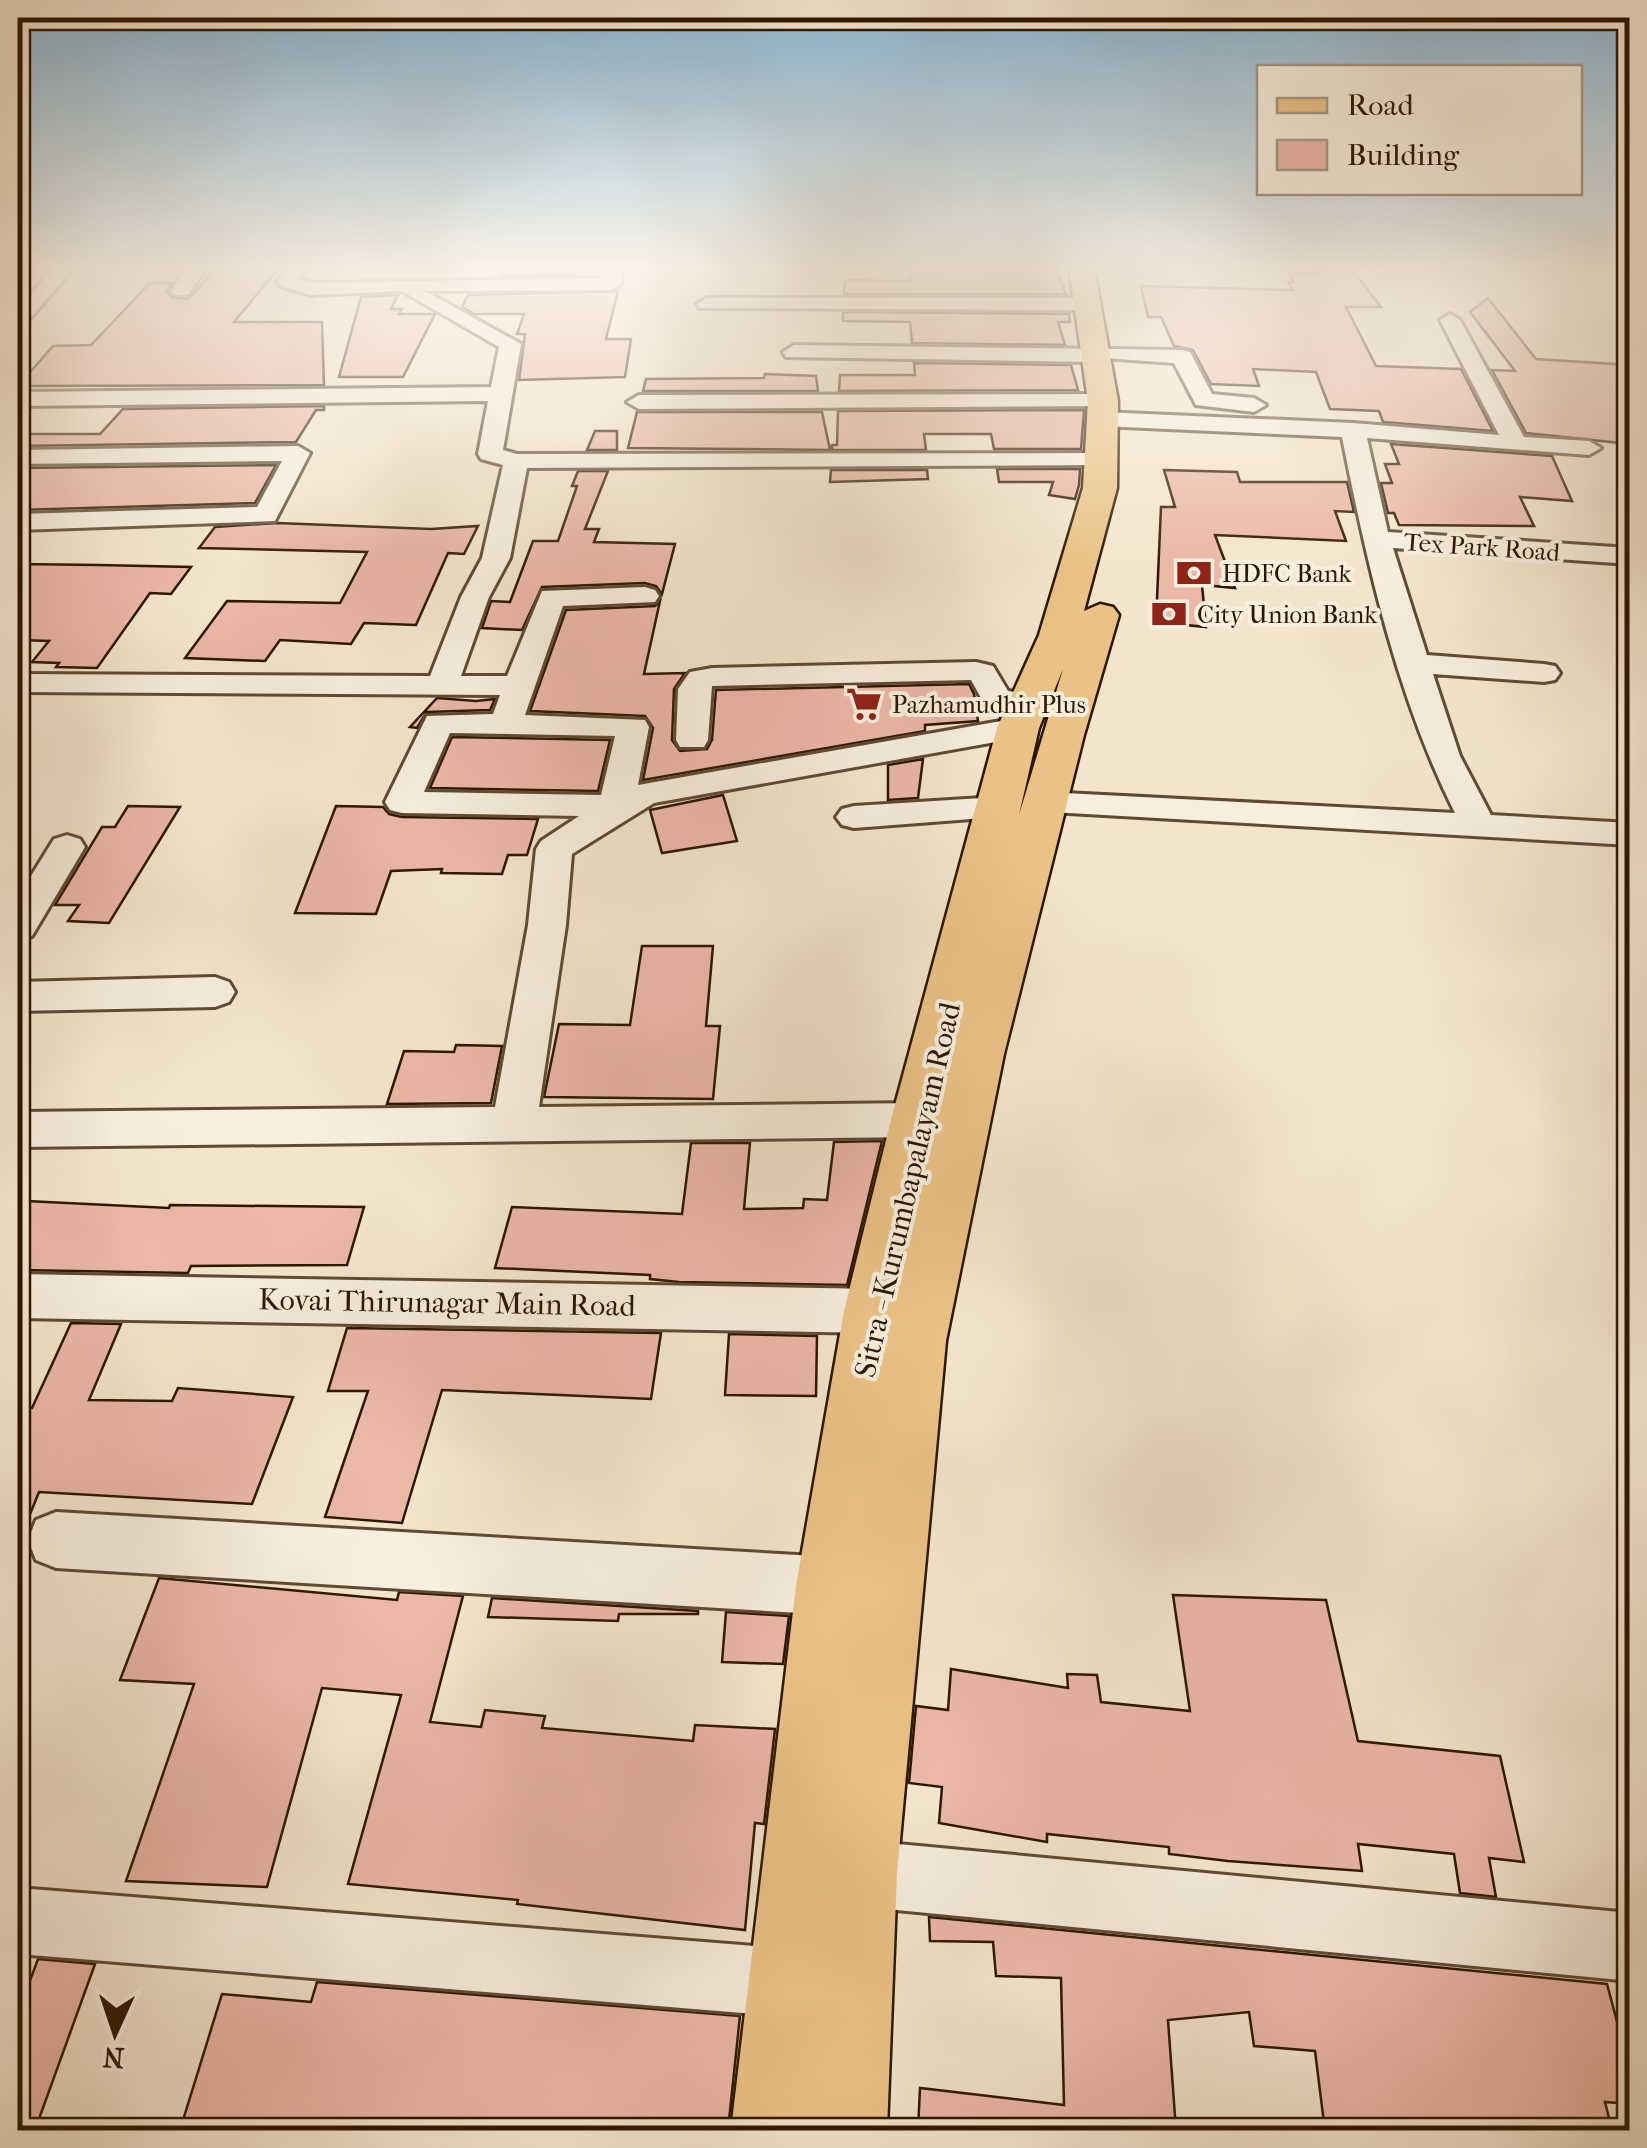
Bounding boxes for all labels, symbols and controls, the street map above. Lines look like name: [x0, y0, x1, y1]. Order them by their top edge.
legend: [1257, 65, 1582, 195]
text: Road: [1347, 88, 1414, 123]
text: Building: [1347, 138, 1460, 173]
street label: Tex Park Road: [1403, 527, 1561, 567]
bank icon: HDFC Bank: [1175, 554, 1213, 592]
place label: HDFC Bank: [1222, 559, 1352, 588]
bank icon: City Union Bank: [1150, 595, 1188, 633]
place label: City Union Bank: [1197, 600, 1378, 629]
supermarket icon: Pazhamudhir Plus: [845, 685, 883, 723]
place label: Pazhamudhir Plus: [892, 690, 1086, 719]
street label: Sitra - Kurumbapalayam Road: [848, 998, 968, 1381]
street label: Kovai Thirunagar Main Road: [258, 1282, 637, 1324]
north arrow: [65, 1983, 165, 2083]
text: N: [101, 2040, 125, 2074]

